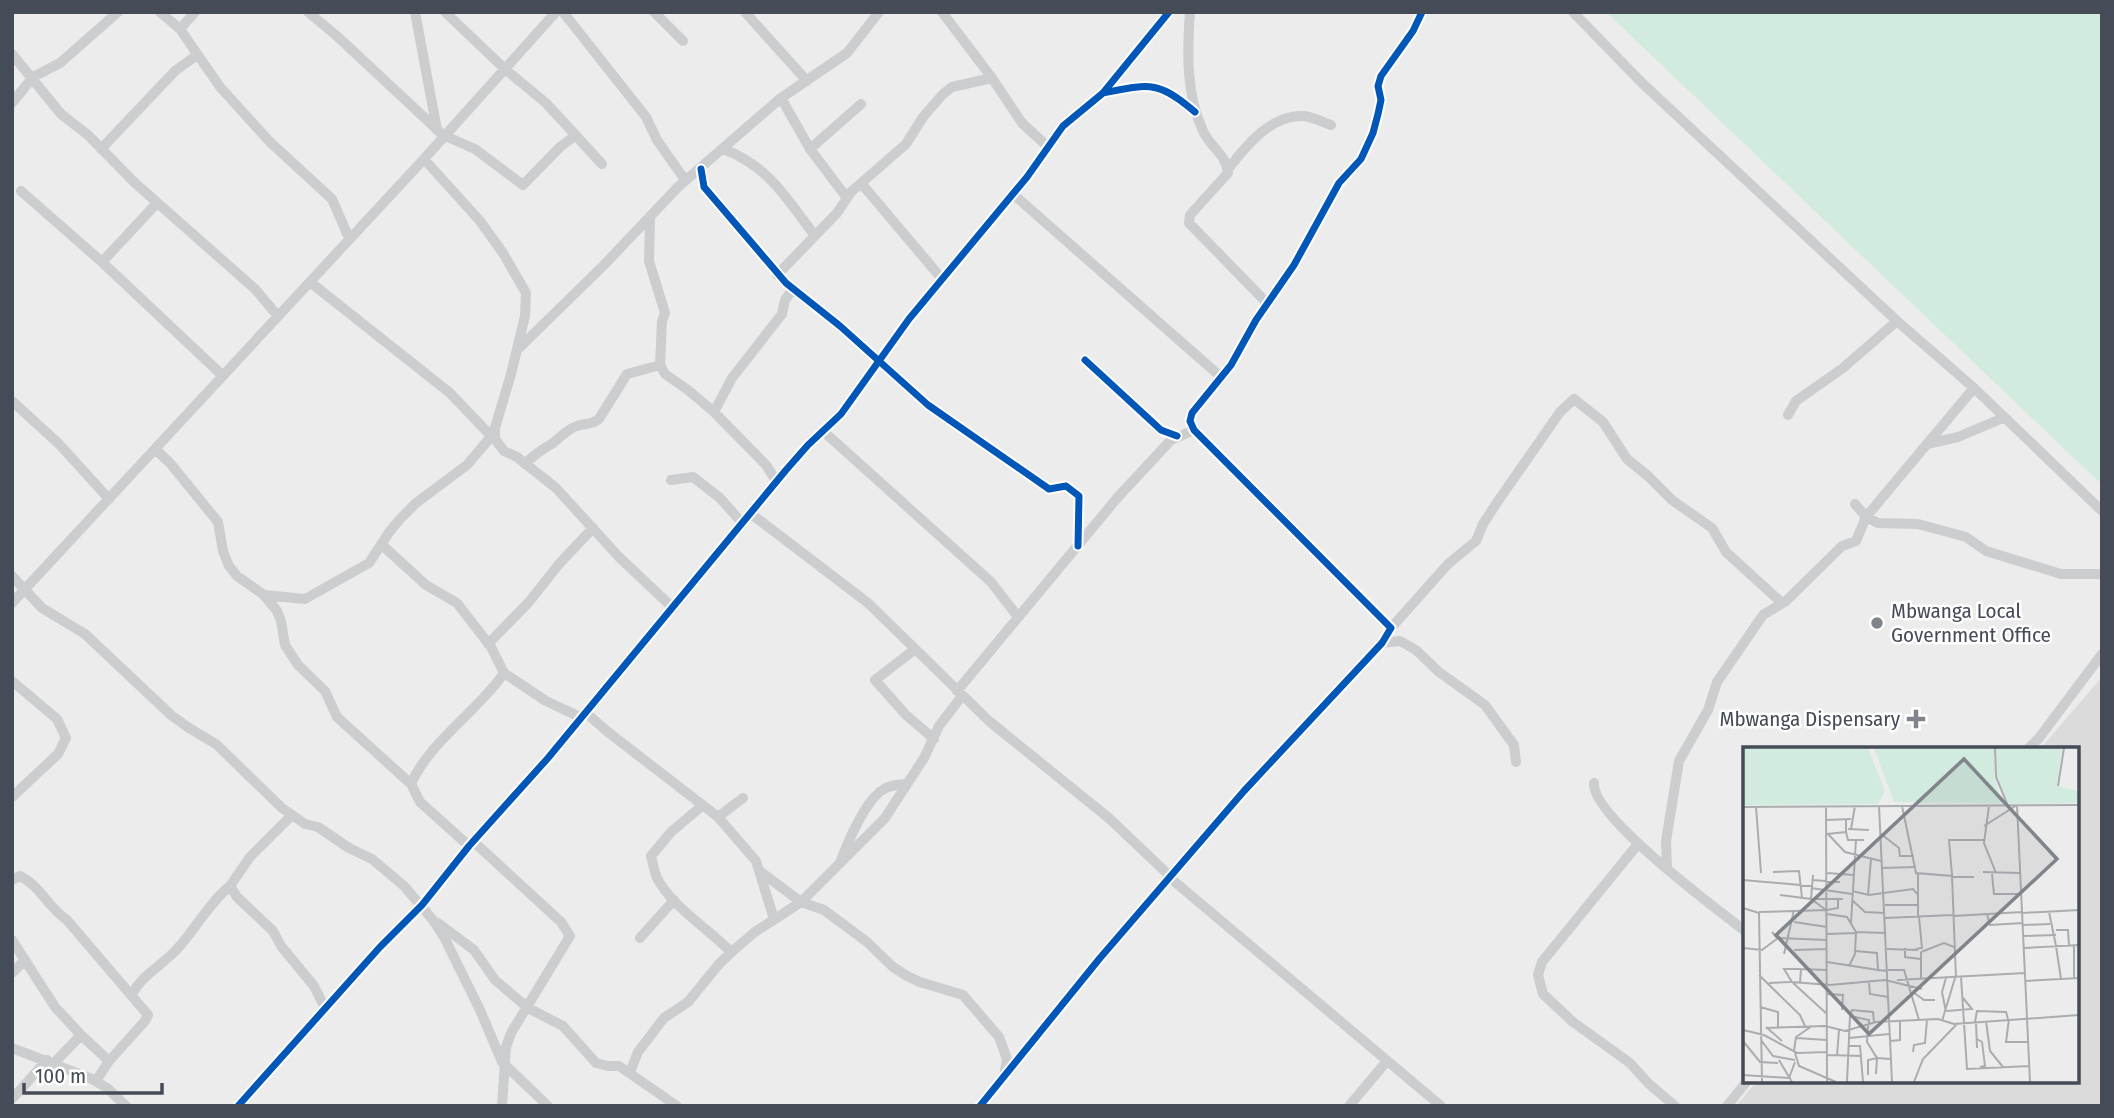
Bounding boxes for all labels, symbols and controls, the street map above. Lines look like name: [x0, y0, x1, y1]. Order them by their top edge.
place label: Mbwanga Local Government Office: [1891, 598, 2051, 648]
marker: Mbwanga Local Government Office: [1869, 615, 1885, 631]
place label: Mbwanga Dispensary: [1719, 706, 1901, 732]
marker: Mbwanga Dispensary: [1906, 709, 1926, 729]
inset map: [1743, 747, 2079, 1083]
scale bar: [24, 1052, 163, 1096]
text: 100 m: [35, 1063, 86, 1089]

